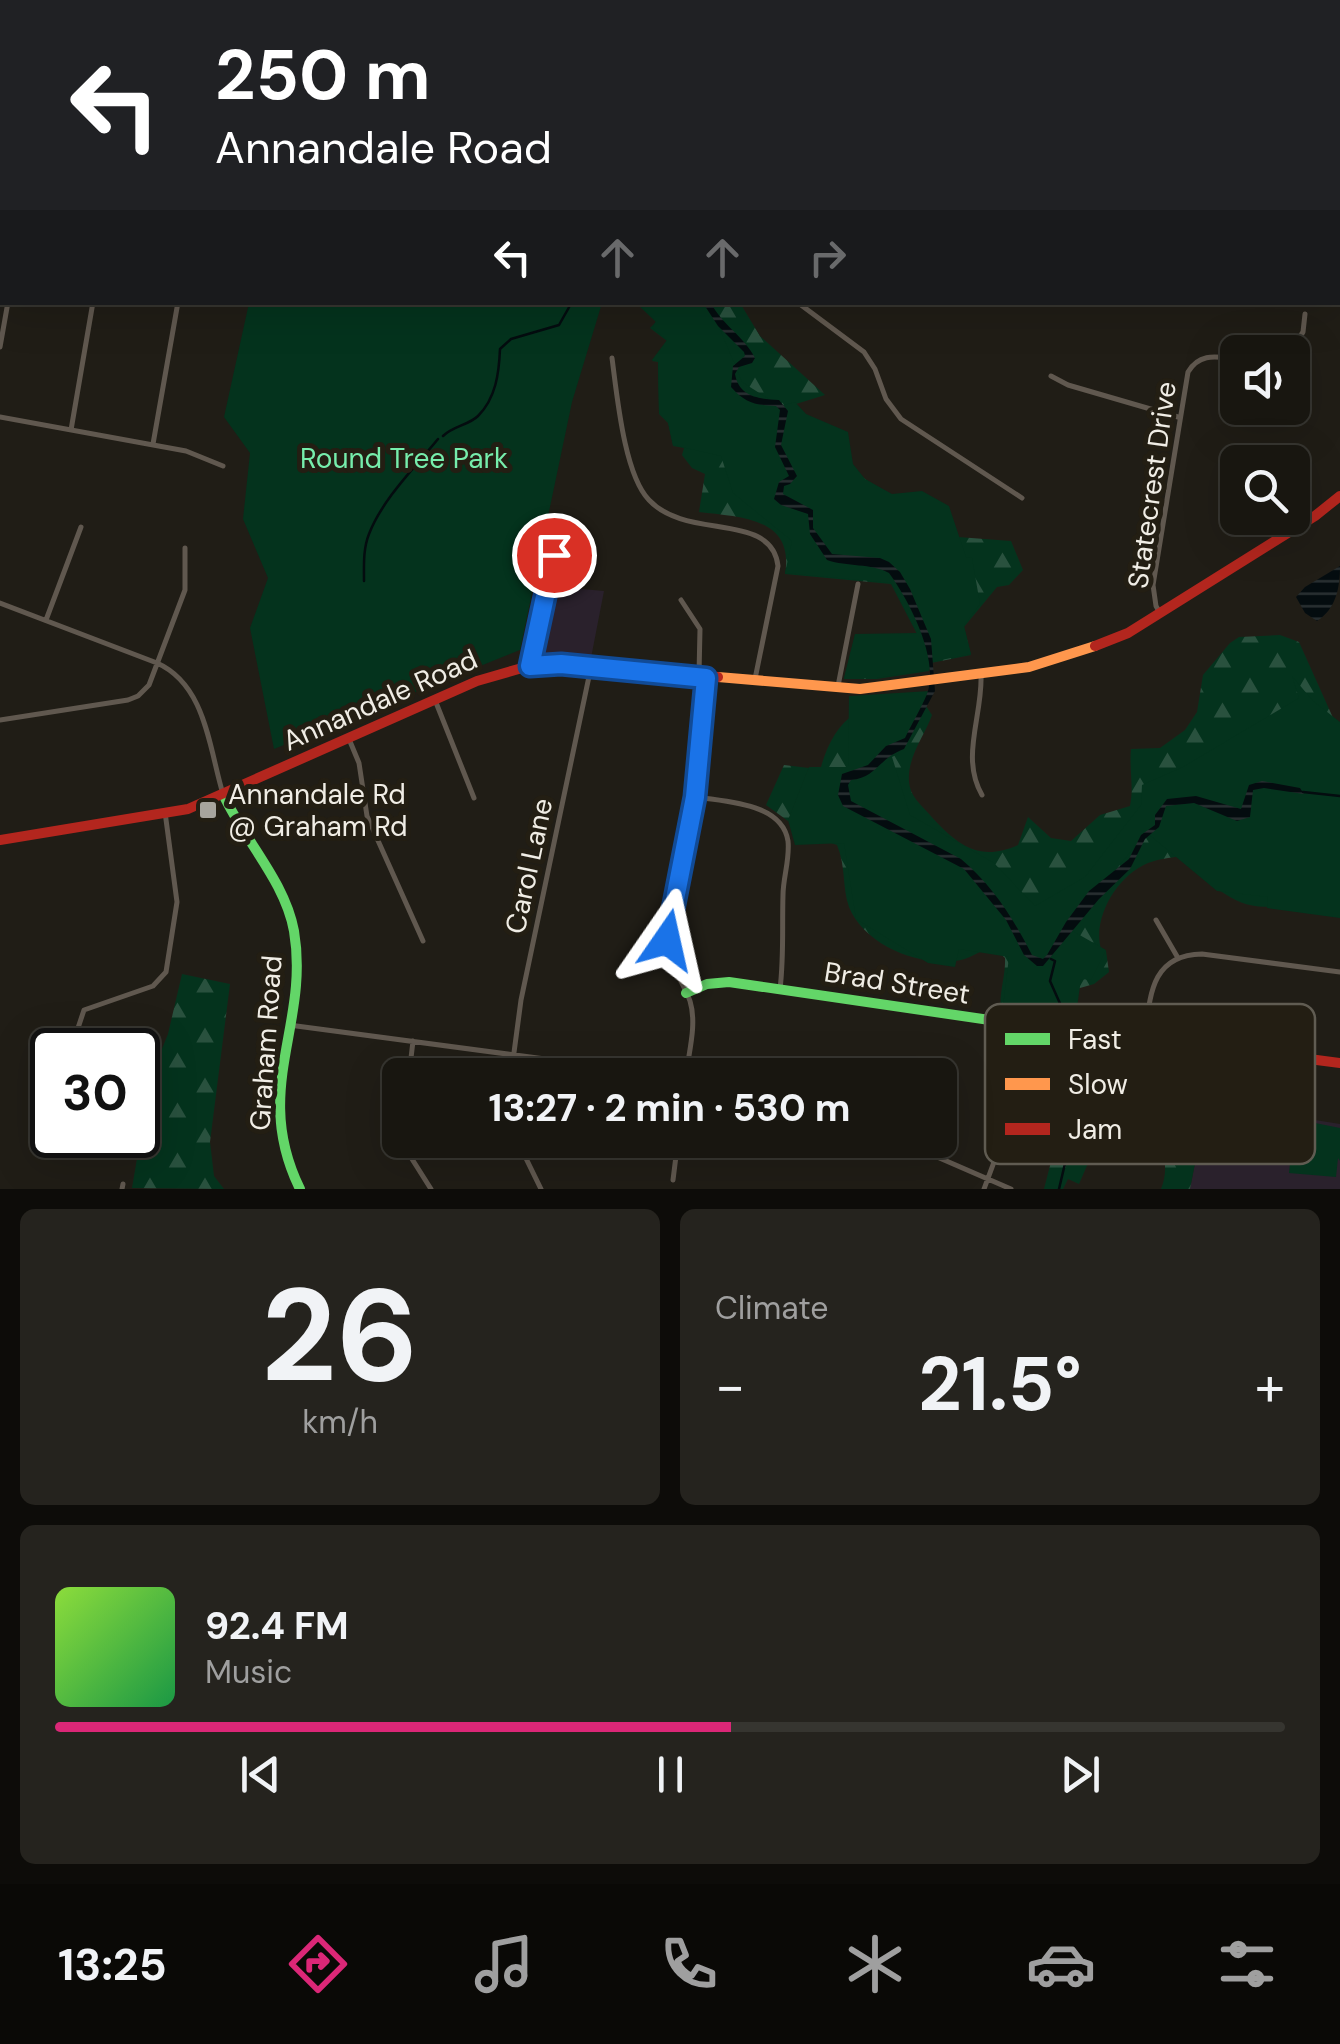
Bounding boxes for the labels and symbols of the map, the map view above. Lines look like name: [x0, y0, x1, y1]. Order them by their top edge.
street label: Statecrest Drive: [1119, 379, 1185, 591]
park label: Round Tree Park: [300, 440, 508, 477]
pin: [512, 513, 597, 598]
street label: Annandale Road: [277, 640, 483, 760]
place label: Annandale Rd @ Graham Rd: [228, 776, 407, 845]
street label: Carol Lane: [497, 795, 561, 937]
marker: Annandale Rd @ Graham Rd: [197, 799, 219, 821]
position arrow: [615, 888, 719, 992]
street label: Brad Street: [822, 953, 972, 1013]
street label: Graham Road: [241, 954, 291, 1132]
legend: [985, 1004, 1315, 1164]
text: Fast: [1068, 1021, 1122, 1058]
speed limit sign: 30: [30, 1028, 160, 1158]
text: Slow: [1068, 1066, 1128, 1103]
text: Jam: [1068, 1111, 1122, 1148]

